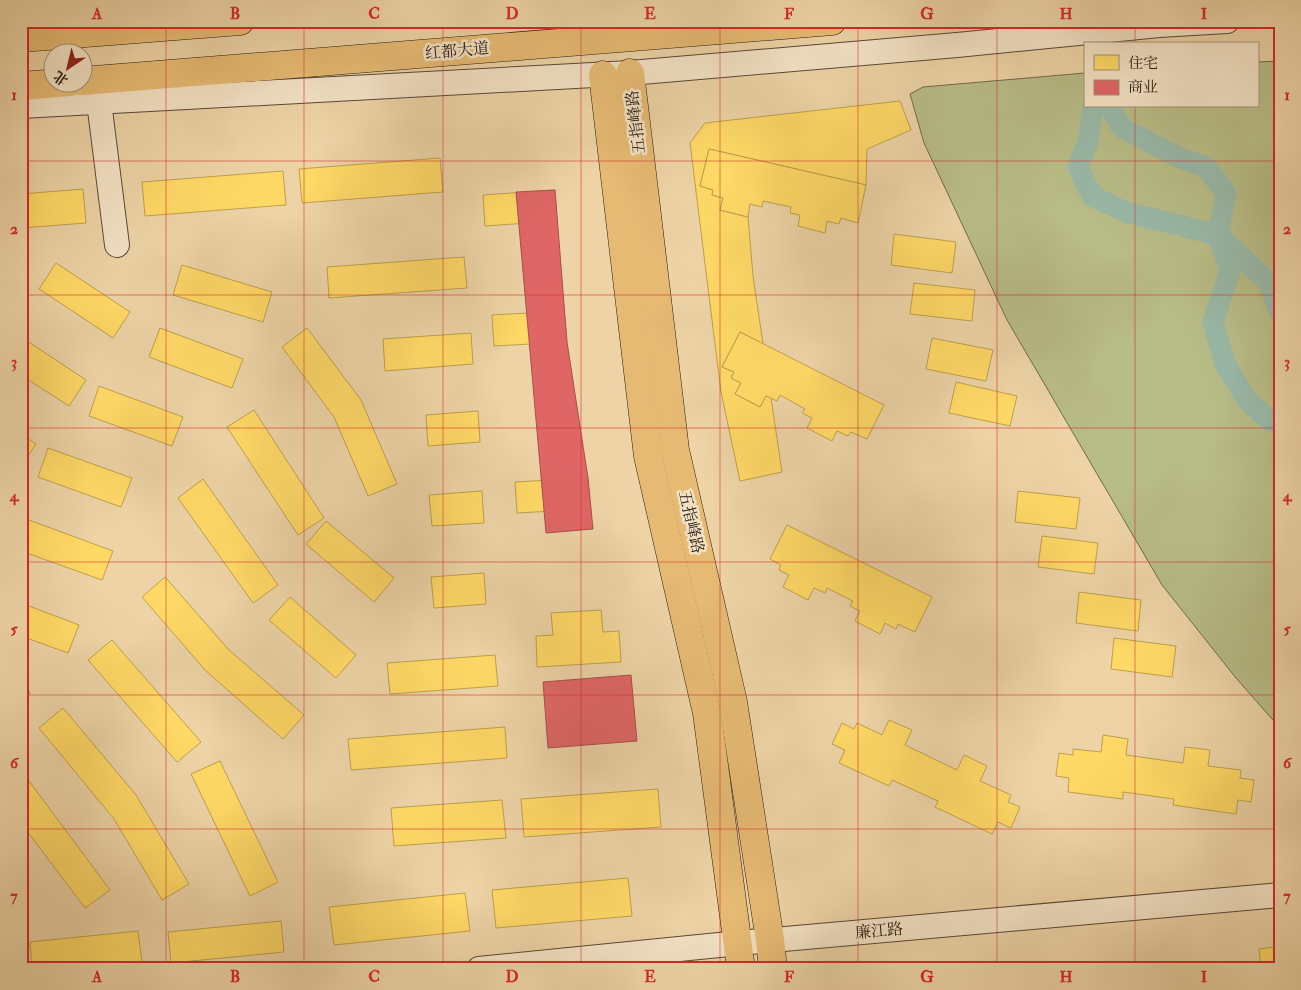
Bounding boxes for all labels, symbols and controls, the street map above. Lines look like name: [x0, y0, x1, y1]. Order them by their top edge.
text: A: [91, 4, 103, 24]
text: B: [230, 4, 240, 24]
text: C: [368, 4, 380, 24]
text: D: [505, 4, 519, 24]
text: E: [644, 4, 656, 24]
text: F: [784, 4, 794, 24]
text: G: [920, 4, 934, 24]
text: H: [1059, 4, 1073, 24]
text: I: [1201, 4, 1208, 24]
street label: 红都大道: [424, 38, 490, 64]
north arrow: [42, 42, 92, 92]
legend: [1084, 42, 1258, 108]
text: 住宅: [1128, 54, 1158, 73]
text: 北: [50, 67, 71, 89]
text: 商业: [1128, 78, 1158, 97]
text: 1: [11, 85, 17, 105]
text: 1: [1284, 85, 1290, 105]
street label: 五指峰路: [622, 89, 650, 155]
text: 2: [10, 219, 18, 239]
text: 2: [1283, 219, 1291, 239]
text: 3: [11, 352, 17, 372]
text: 3: [1284, 352, 1290, 372]
text: 4: [9, 486, 20, 506]
text: 4: [1282, 486, 1293, 506]
street label: 五指峰路: [674, 489, 708, 555]
text: 5: [10, 619, 18, 639]
text: 5: [1283, 619, 1291, 639]
text: 6: [10, 753, 20, 773]
text: 6: [1283, 753, 1293, 773]
text: 7: [10, 886, 18, 906]
text: 7: [1283, 886, 1291, 906]
street label: 廉江路: [854, 919, 904, 943]
text: A: [91, 967, 103, 987]
text: B: [230, 967, 240, 987]
text: C: [368, 967, 380, 987]
text: D: [505, 967, 519, 987]
text: E: [644, 967, 656, 987]
text: F: [784, 967, 794, 987]
text: G: [920, 967, 934, 987]
text: H: [1059, 967, 1073, 987]
text: I: [1201, 967, 1208, 987]

